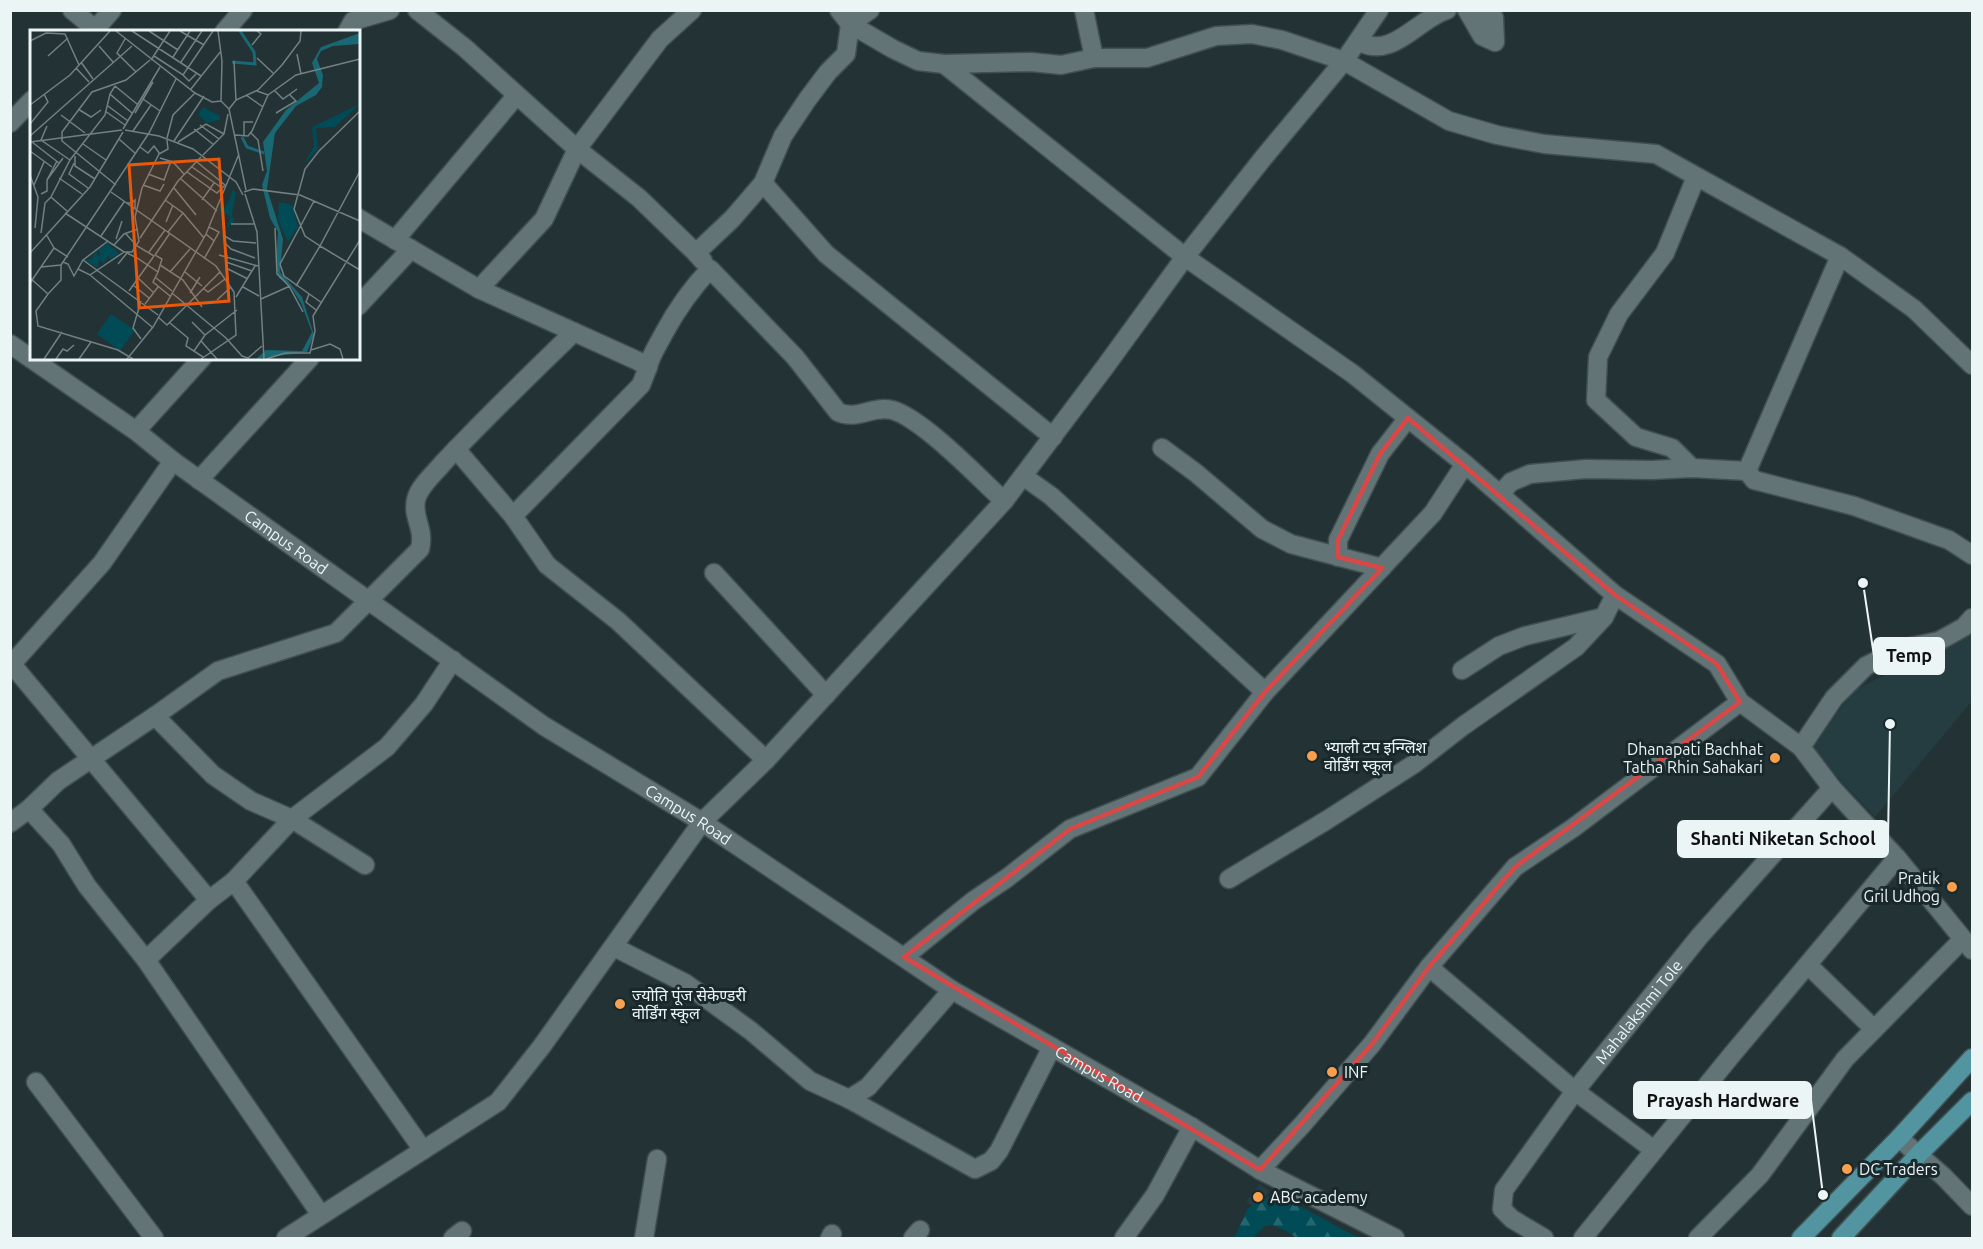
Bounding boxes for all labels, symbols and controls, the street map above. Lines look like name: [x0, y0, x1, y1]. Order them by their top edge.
inset map: [30, 30, 360, 360]
street label: Campus Road: [241, 506, 331, 578]
callout: Temp: [1874, 638, 1944, 674]
text: Temp: [1886, 645, 1932, 665]
place label: भ्याली टप इन्ग्लिश वोर्डिंग स्कूल: [1324, 738, 1428, 776]
place label: Dhanapati Bachhat Tatha Rhin Sahakari: [1623, 740, 1764, 776]
marker: भ्याली टप इन्ग्लिश वोर्डिंग स्कूल: [1305, 749, 1319, 763]
marker: Dhanapati Bachhat Tatha Rhin Sahakari: [1768, 751, 1782, 765]
street label: Campus Road: [642, 781, 735, 848]
callout: Shanti Niketan School: [1678, 821, 1888, 857]
text: Shanti Niketan School: [1690, 828, 1876, 848]
place label: Pratik Gril Udhog: [1864, 869, 1940, 905]
marker: Pratik Gril Udhog: [1945, 880, 1959, 894]
street label: Mahalakshmi Tole: [1592, 956, 1686, 1067]
place label: ज्योति पूंज सेकेण्डरी वोर्डिंग स्कूल: [632, 986, 747, 1024]
marker: ज्योति पूंज सेकेण्डरी वोर्डिंग स्कूल: [613, 997, 627, 1011]
street label: Campus Road: [1052, 1042, 1146, 1106]
place label: INF: [1344, 1063, 1368, 1081]
marker: INF: [1325, 1065, 1339, 1079]
callout: Prayash Hardware: [1634, 1082, 1811, 1118]
text: Prayash Hardware: [1647, 1090, 1799, 1110]
place label: DC Traders: [1859, 1160, 1938, 1178]
marker: DC Traders: [1840, 1162, 1854, 1176]
place label: ABC academy: [1270, 1188, 1368, 1206]
marker: ABC academy: [1251, 1190, 1265, 1204]

